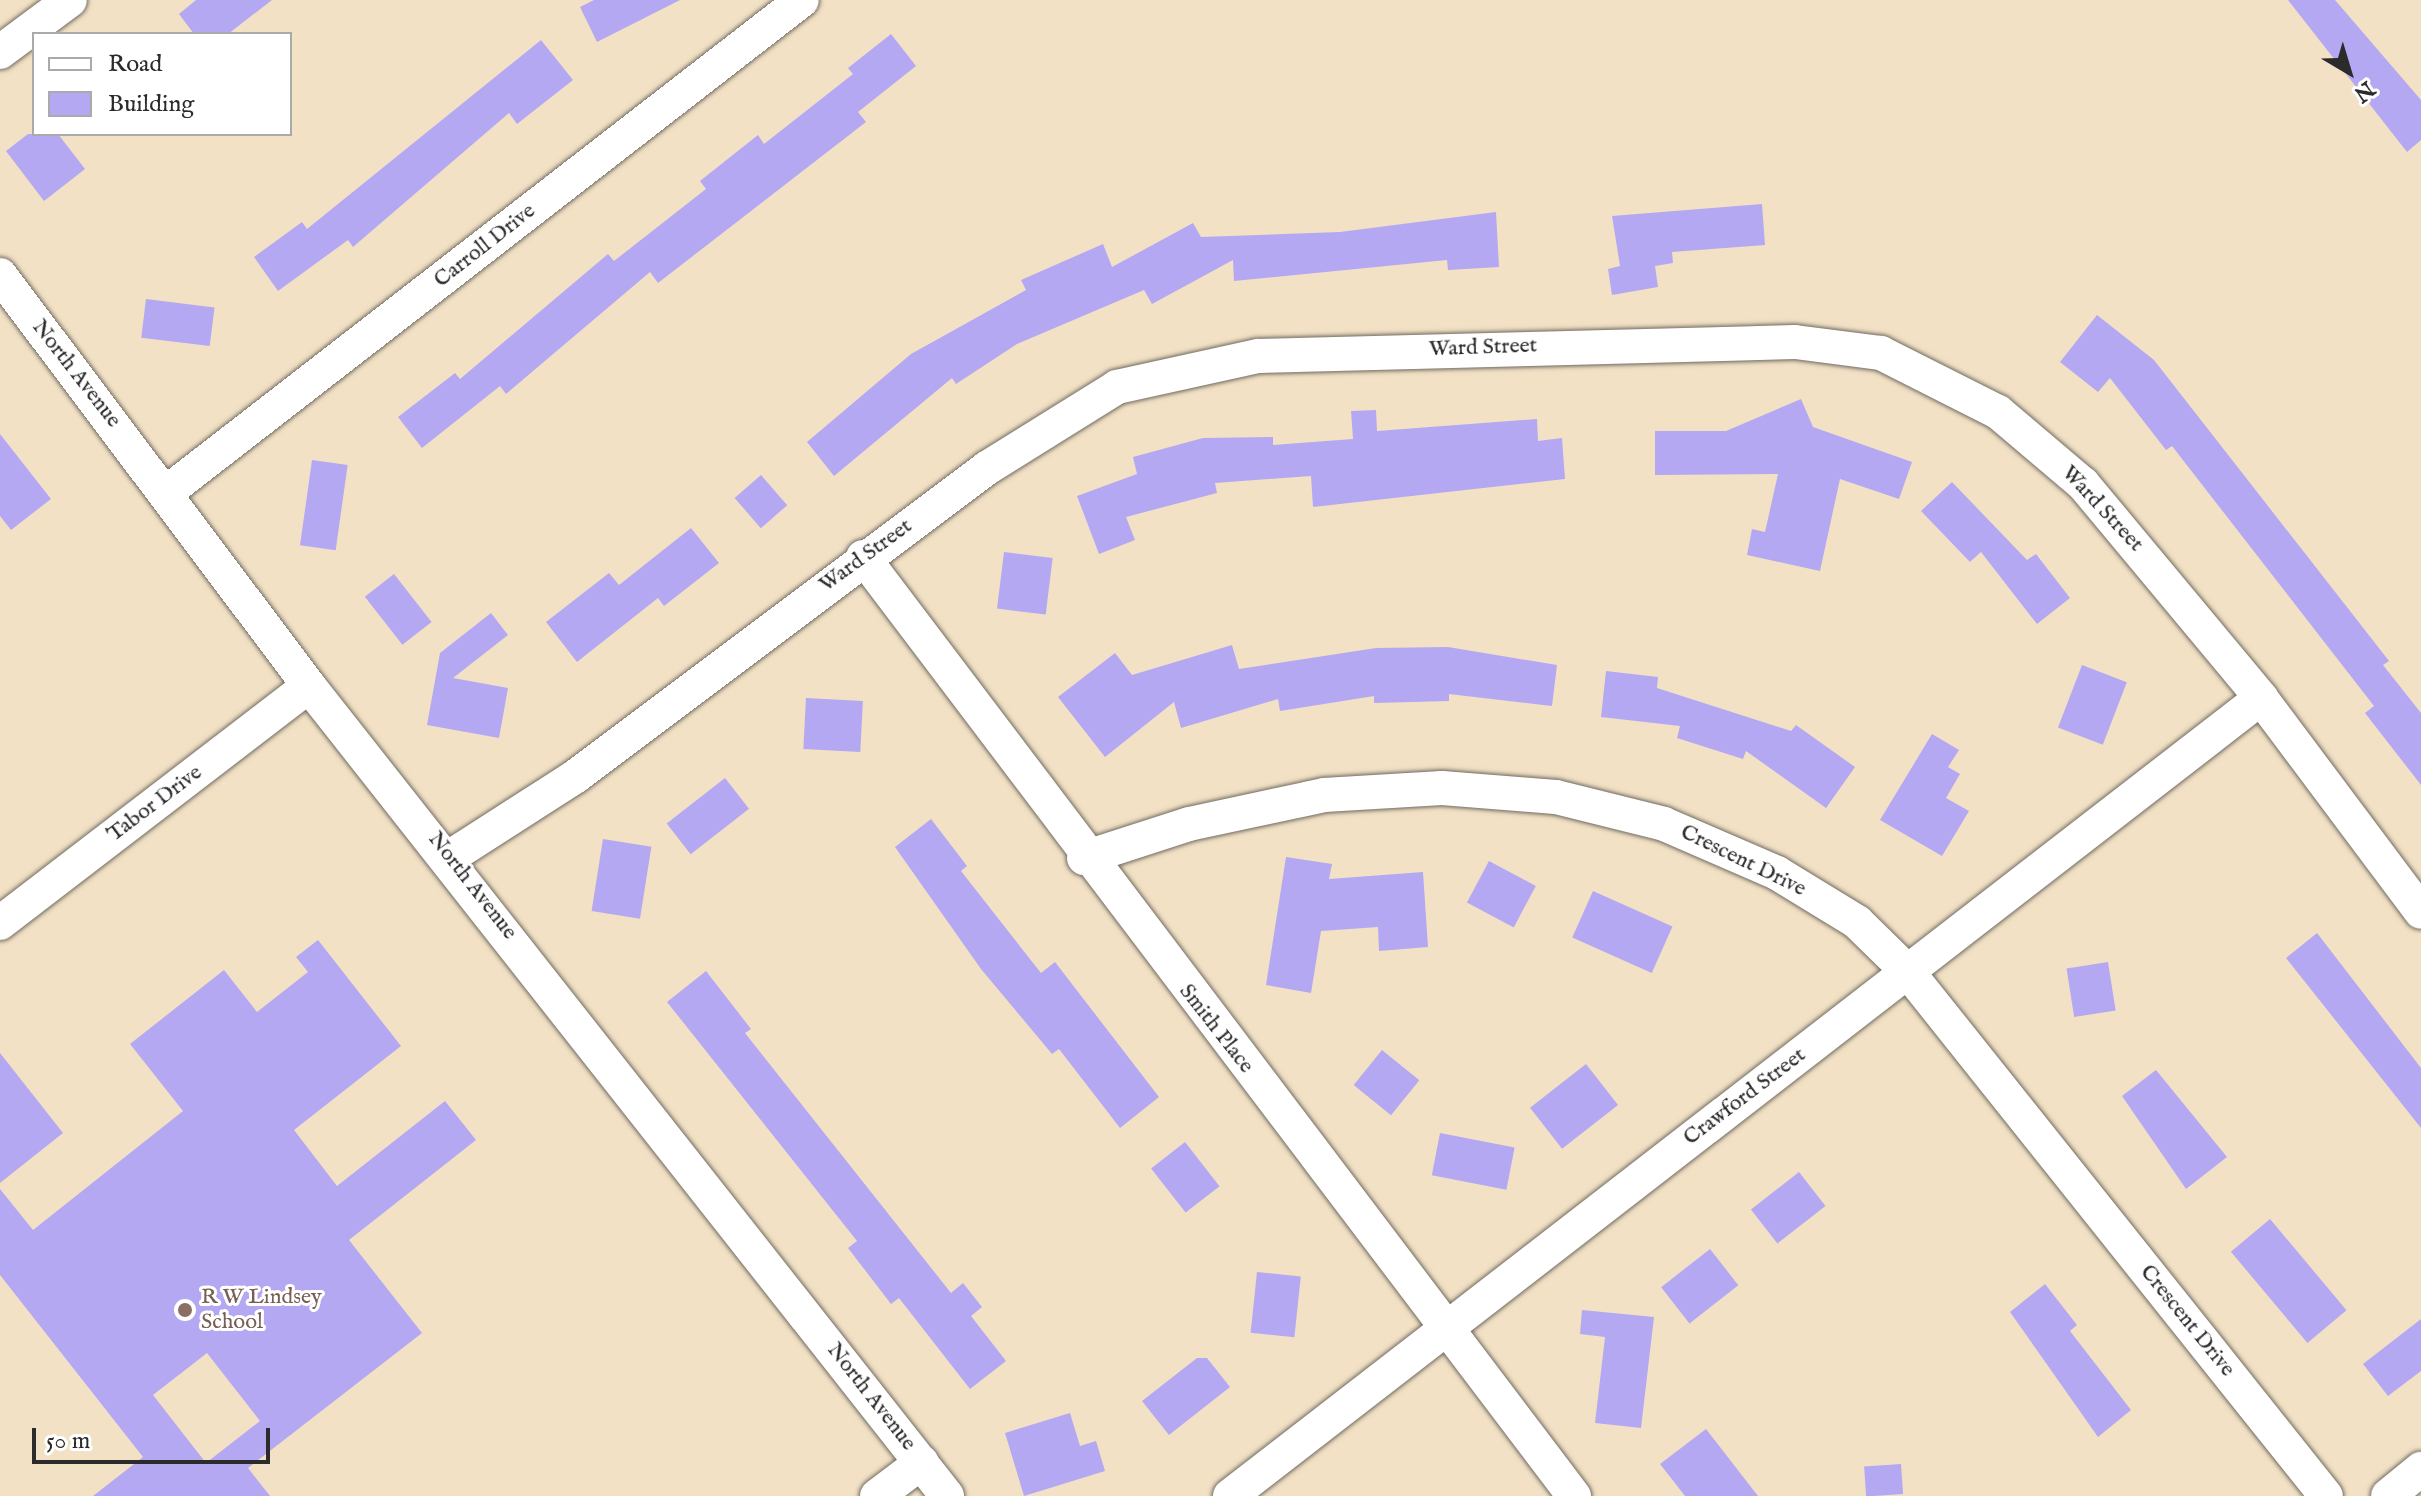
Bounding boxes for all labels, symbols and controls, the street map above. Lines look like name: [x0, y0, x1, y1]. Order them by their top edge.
legend: [32, 32, 292, 136]
north arrow: [2309, 32, 2389, 112]
text: Road: [108, 49, 162, 80]
text: N: [2348, 74, 2380, 108]
text: Building: [108, 89, 194, 120]
street label: Carroll Drive: [429, 198, 541, 294]
street label: North Avenue: [26, 315, 126, 433]
street label: Ward Street: [1428, 333, 1538, 363]
street label: Ward Street: [2055, 460, 2149, 558]
street label: Ward Street: [814, 513, 918, 599]
street label: Tabor Drive: [103, 760, 207, 848]
street label: Crescent Drive: [1676, 819, 1810, 903]
street label: North Avenue: [422, 827, 522, 945]
street label: Smith Place: [1173, 979, 1259, 1079]
street label: Crawford Street: [1679, 1042, 1811, 1152]
street label: Crescent Drive: [2134, 1260, 2240, 1382]
place label: R W Lindsey School: [201, 1284, 322, 1336]
marker: R W Lindsey School: [176, 1301, 194, 1319]
street label: North Avenue: [821, 1338, 921, 1456]
scale bar: [36, 1412, 274, 1462]
text: 50 m: [46, 1426, 90, 1457]

